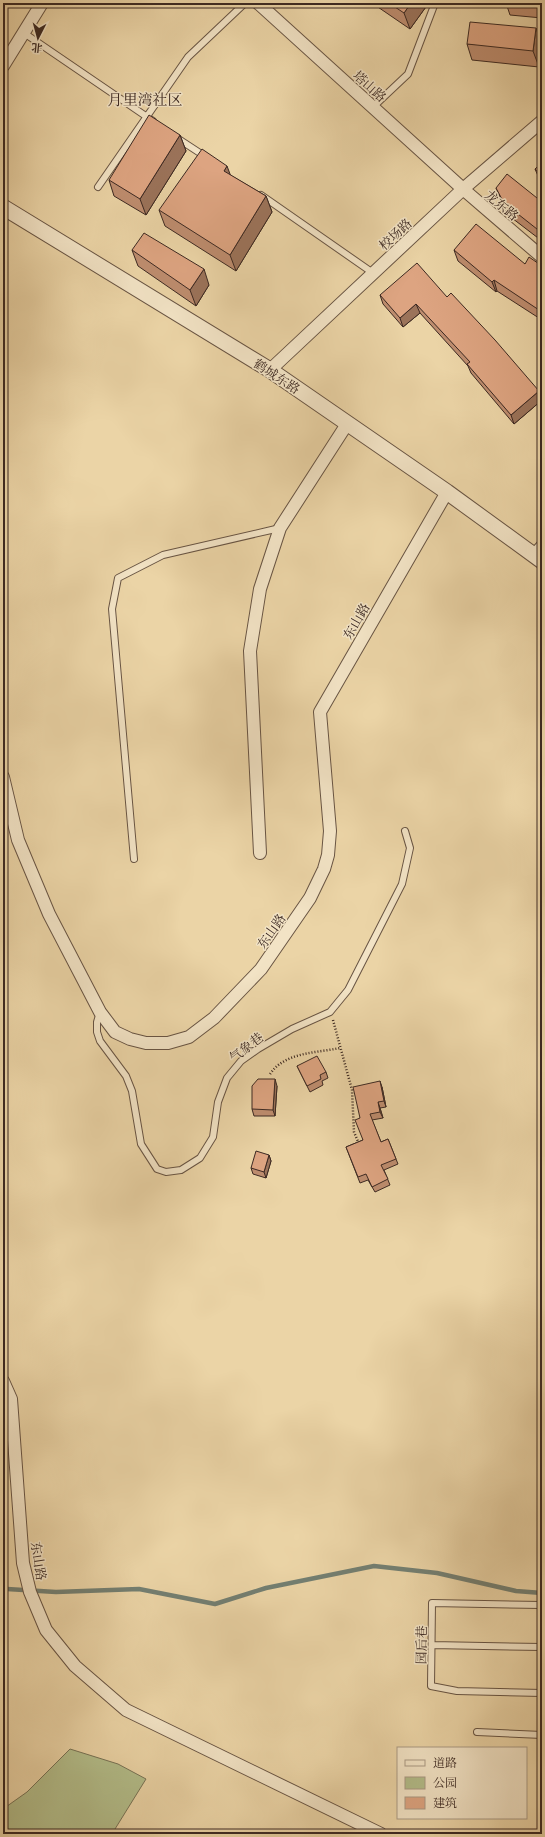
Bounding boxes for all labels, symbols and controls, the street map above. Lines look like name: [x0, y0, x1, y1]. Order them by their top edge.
north arrow: [18, 18, 58, 58]
text: 北: [31, 39, 43, 56]
street label: 塔山路: [349, 66, 391, 106]
district label: 月里湾社区: [107, 89, 183, 110]
street label: 龙东路: [481, 186, 523, 225]
street label: 校场路: [375, 214, 416, 255]
street label: 鹤城东路: [250, 354, 304, 399]
street label: 东山路: [338, 600, 374, 643]
street label: 东山路: [252, 910, 290, 953]
street label: 气象巷: [225, 1028, 268, 1067]
street label: 东山路: [26, 1540, 51, 1582]
street label: 园后巷: [412, 1625, 431, 1665]
legend: [397, 1747, 527, 1819]
text: 道路: [433, 1754, 457, 1771]
text: 公园: [433, 1774, 457, 1791]
text: 建筑: [433, 1794, 457, 1811]

